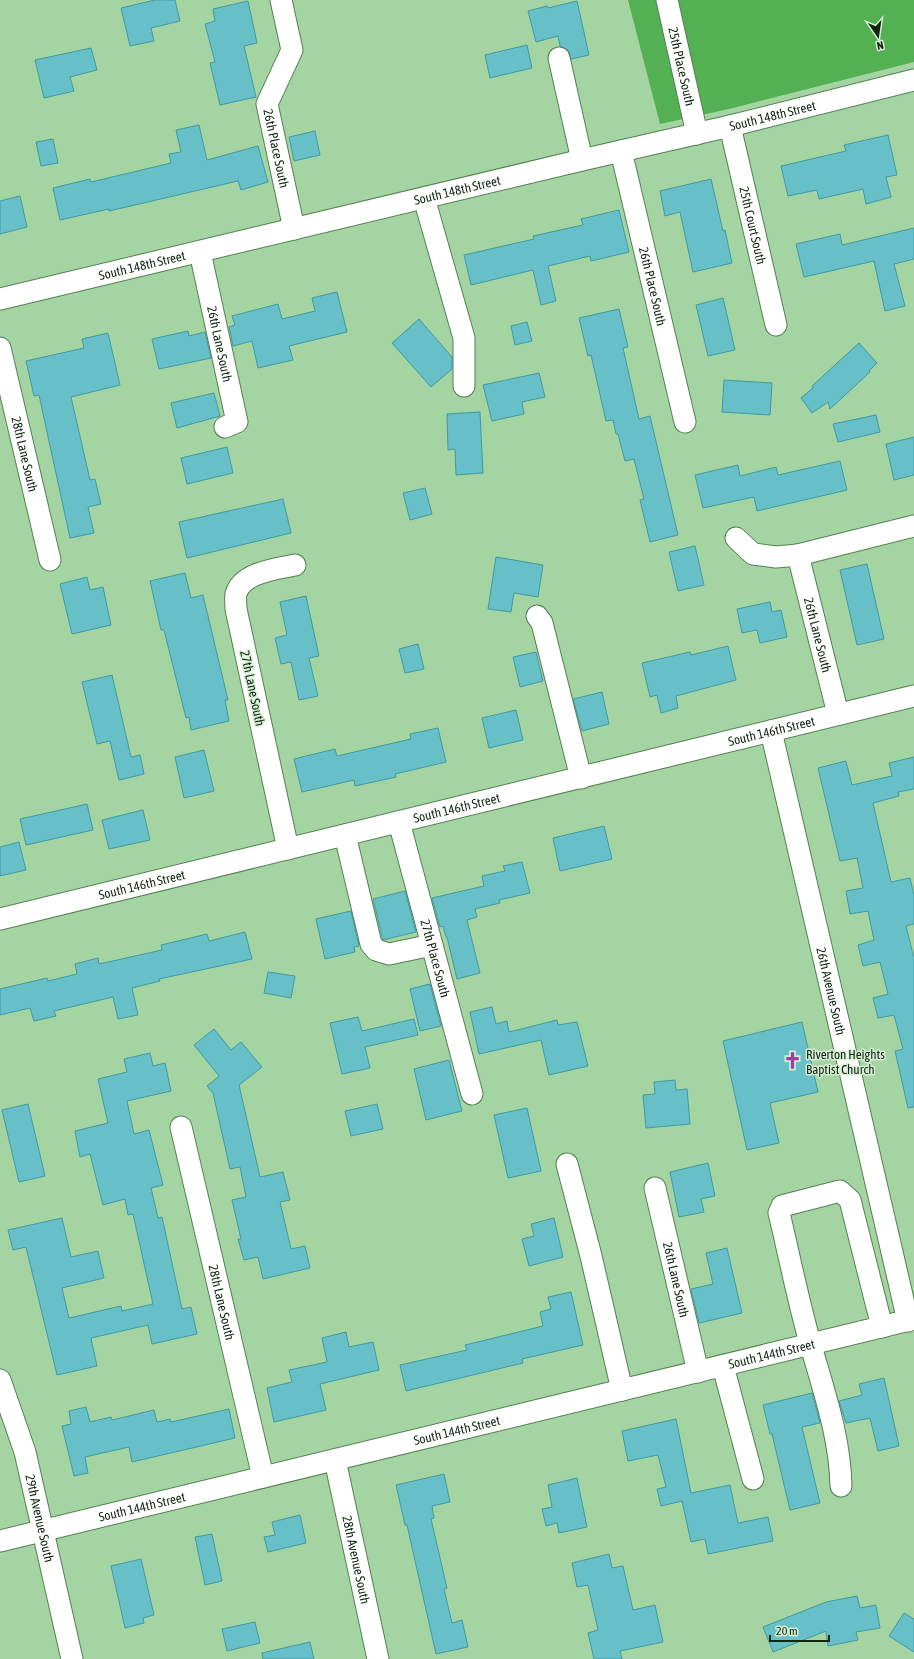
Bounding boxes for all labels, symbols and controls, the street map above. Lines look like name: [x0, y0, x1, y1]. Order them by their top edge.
north arrow: [858, 16, 898, 56]
street label: 25th Place South: [665, 26, 697, 107]
text: N: [876, 39, 885, 52]
street label: South 148th Street: [728, 98, 818, 134]
street label: 26th Place South: [260, 108, 292, 189]
street label: South 148th Street: [412, 173, 502, 208]
street label: 25th Court South: [736, 185, 769, 266]
street label: 26th Place South: [636, 246, 669, 327]
street label: South 148th Street: [97, 248, 187, 283]
street label: 26th Lane South: [204, 305, 235, 383]
street label: 28th Lane South: [8, 415, 41, 493]
street label: 26th Lane South: [801, 596, 834, 674]
street label: 27th Lane South: [237, 649, 268, 727]
street label: South 146th Street: [727, 713, 817, 749]
street label: South 146th Street: [412, 790, 502, 826]
street label: South 146th Street: [97, 867, 187, 903]
street label: 27th Place South: [417, 918, 453, 999]
street label: 26th Avenue South: [813, 946, 848, 1037]
place label: Riverton Heights Baptist Church: [806, 1047, 885, 1077]
church icon: Riverton Heights Baptist Church: [783, 1051, 803, 1071]
street label: 26th Lane South: [660, 1240, 692, 1319]
street label: 28th Lane South: [205, 1263, 238, 1342]
street label: South 144th Street: [727, 1336, 817, 1372]
street label: South 144th Street: [412, 1413, 502, 1448]
street label: 29th Avenue South: [22, 1473, 57, 1564]
street label: South 144th Street: [97, 1489, 187, 1525]
street label: 28th Avenue South: [339, 1514, 373, 1605]
scale bar: [770, 1617, 829, 1643]
text: 20 m: [776, 1624, 798, 1638]

